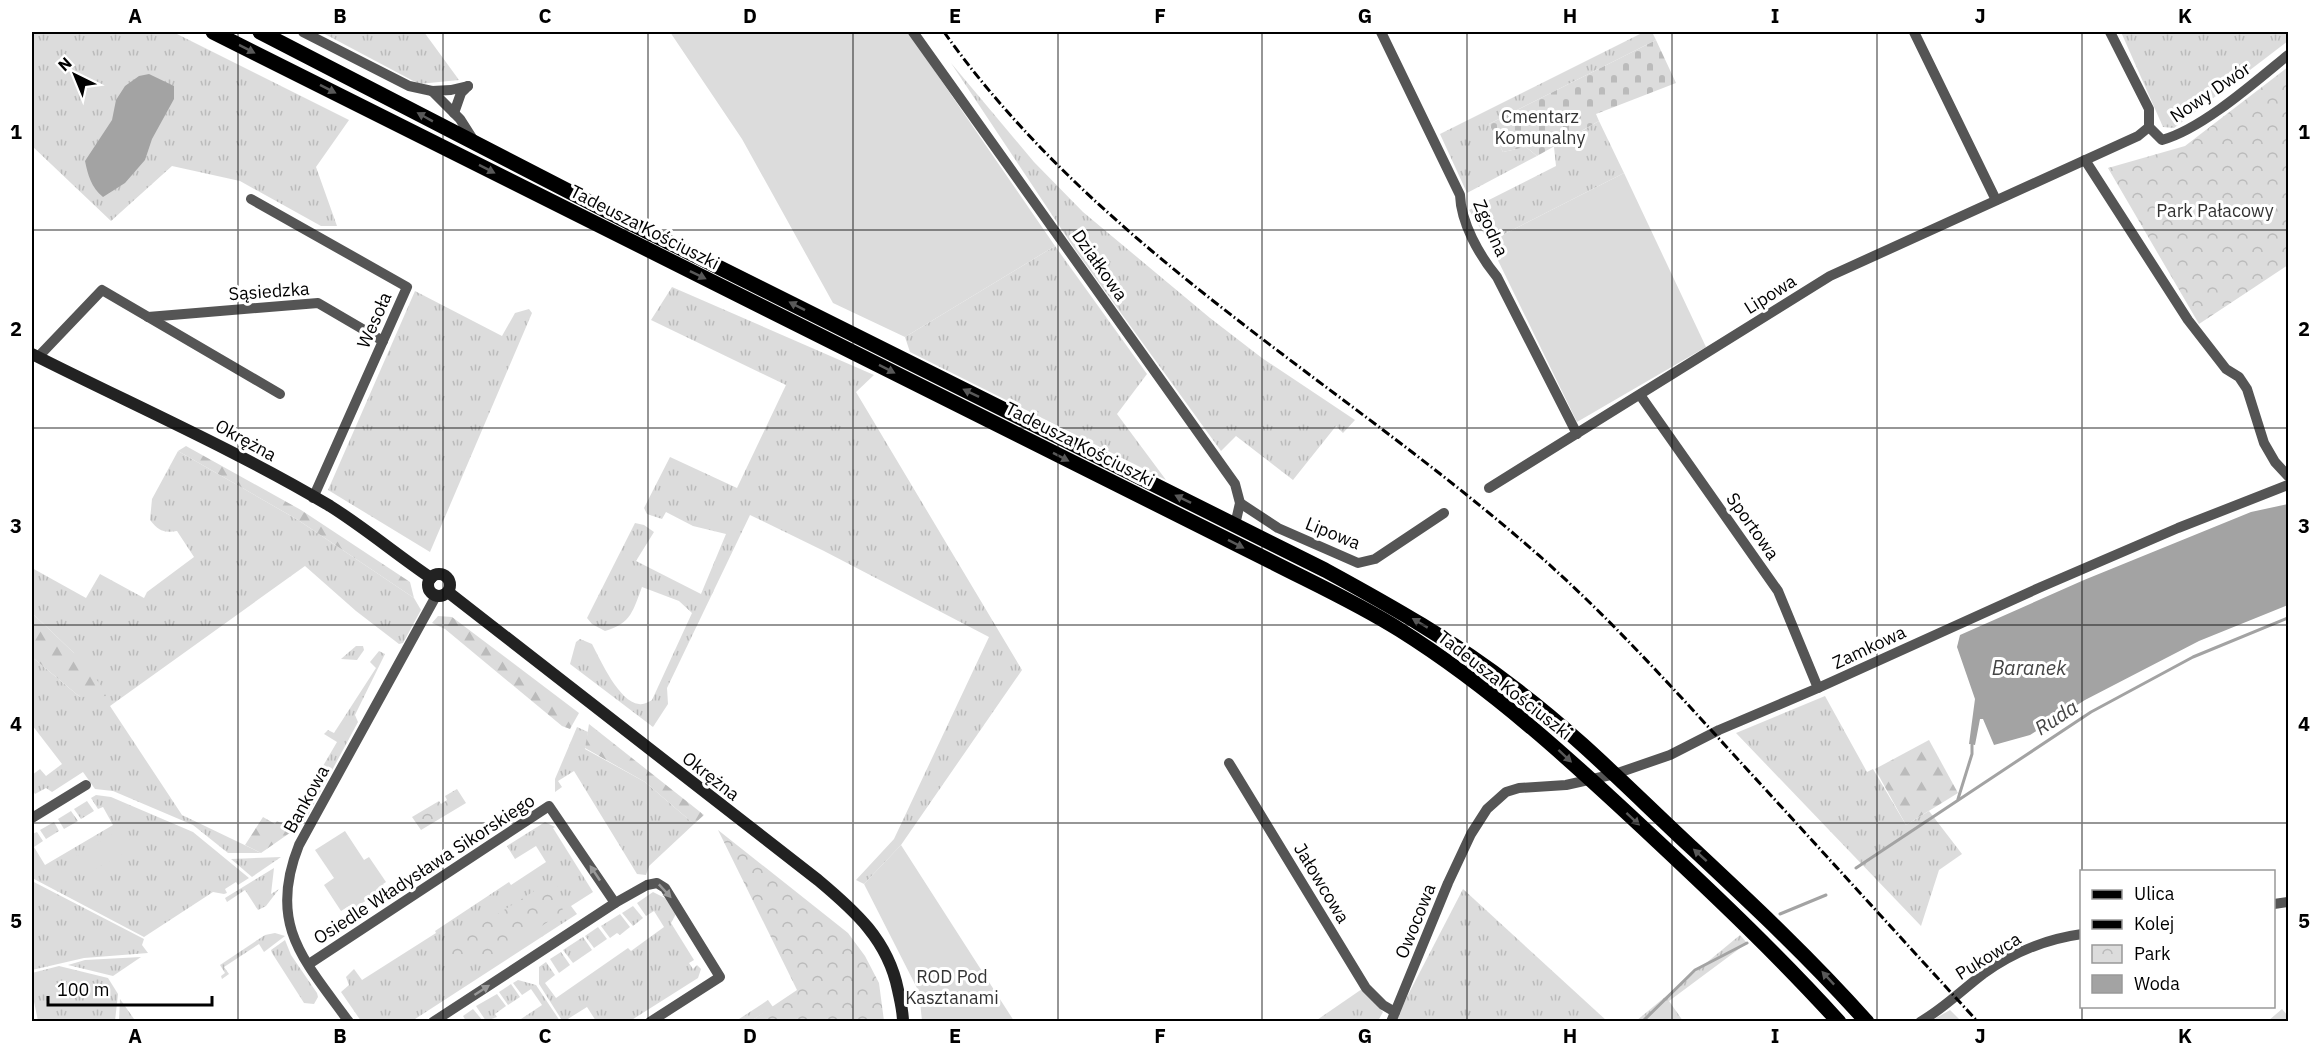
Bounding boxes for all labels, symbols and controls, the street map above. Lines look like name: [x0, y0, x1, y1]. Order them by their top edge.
text: A: [128, 2, 142, 29]
text: B: [333, 2, 347, 29]
text: C: [538, 2, 552, 29]
text: D: [743, 2, 757, 29]
text: E: [949, 2, 961, 29]
text: F: [1154, 2, 1166, 29]
text: G: [1358, 2, 1372, 29]
text: H: [1563, 2, 1577, 29]
text: I: [1771, 2, 1779, 29]
text: J: [1974, 2, 1986, 29]
text: K: [2178, 2, 2192, 29]
one-way arrow: [239, 44, 256, 53]
north arrow: [45, 45, 105, 105]
text: N: [54, 53, 76, 75]
street label: Nowy Dwór: [2165, 56, 2255, 127]
one-way arrow: [319, 84, 336, 94]
park label: Cmentarz Komunalny: [1495, 105, 1585, 149]
one-way arrow: [417, 112, 434, 122]
text: 1: [10, 118, 22, 145]
text: 1: [2298, 118, 2310, 145]
one-way arrow: [479, 165, 496, 174]
street label: Tadeusza Kościuszki: [566, 179, 724, 275]
street label: Zgodna: [1468, 196, 1514, 261]
park label: Park Pałacowy: [2156, 199, 2274, 222]
street label: Działkowa: [1067, 225, 1133, 305]
street label: Lipowa: [1740, 269, 1801, 319]
one-way arrow: [689, 270, 706, 280]
street label: Sąsiedzka: [228, 277, 311, 305]
street label: Wesoła: [351, 288, 397, 352]
one-way arrow: [788, 302, 805, 311]
text: 2: [10, 315, 22, 342]
text: 2: [2298, 315, 2310, 342]
one-way arrow: [878, 365, 895, 374]
one-way arrow: [962, 389, 980, 399]
street label: Tadeusza Kościuszki: [1001, 396, 1159, 492]
street label: Okrężna: [211, 414, 281, 466]
one-way arrow: [1053, 452, 1070, 461]
street label: Sportowa: [1721, 488, 1785, 565]
one-way arrow: [1175, 494, 1192, 504]
text: 3: [10, 512, 22, 539]
street label: Lipowa: [1302, 512, 1364, 555]
text: 3: [2298, 512, 2310, 539]
one-way arrow: [1227, 539, 1244, 549]
one-way arrow: [1412, 618, 1428, 629]
street label: Zamkowa: [1829, 620, 1910, 674]
street label: Tadeusza Kościuszki: [1433, 625, 1577, 745]
water label: Baranek: [1992, 654, 2067, 681]
water label: Ruda: [2029, 693, 2083, 741]
text: 4: [10, 710, 22, 737]
text: 4: [2298, 710, 2310, 737]
street label: Okrężna: [678, 746, 745, 806]
one-way arrow: [1557, 749, 1572, 762]
street label: Bankowa: [278, 761, 334, 837]
street label: Osiedle Władysława Sikorskiego: [309, 789, 539, 949]
one-way arrow: [1626, 812, 1641, 826]
street label: Jałowcowa: [1289, 839, 1355, 928]
one-way arrow: [1693, 849, 1708, 862]
one-way arrow: [589, 866, 601, 882]
legend: [2080, 870, 2275, 1008]
street label: Owocowa: [1390, 880, 1441, 962]
text: Ulica: [2134, 882, 2175, 905]
one-way arrow: [658, 883, 672, 898]
text: 5: [10, 907, 22, 934]
text: 5: [2298, 907, 2310, 934]
text: Kolej: [2134, 912, 2174, 935]
street label: Pukowca: [1951, 927, 2025, 985]
text: Park: [2134, 942, 2171, 965]
park label: ROD Pod Kasztanami: [905, 965, 999, 1009]
scale bar: [48, 969, 212, 1007]
one-way arrow: [1821, 972, 1835, 986]
text: Woda: [2134, 972, 2180, 995]
text: 100 m: [57, 978, 109, 1001]
one-way arrow: [474, 984, 490, 995]
text: A: [128, 1022, 142, 1049]
text: B: [333, 1022, 347, 1049]
text: C: [538, 1022, 552, 1049]
text: D: [743, 1022, 757, 1049]
text: E: [949, 1022, 961, 1049]
text: F: [1154, 1022, 1166, 1049]
text: G: [1358, 1022, 1372, 1049]
text: H: [1563, 1022, 1577, 1049]
text: I: [1771, 1022, 1779, 1049]
text: J: [1974, 1022, 1986, 1049]
text: K: [2178, 1022, 2192, 1049]

